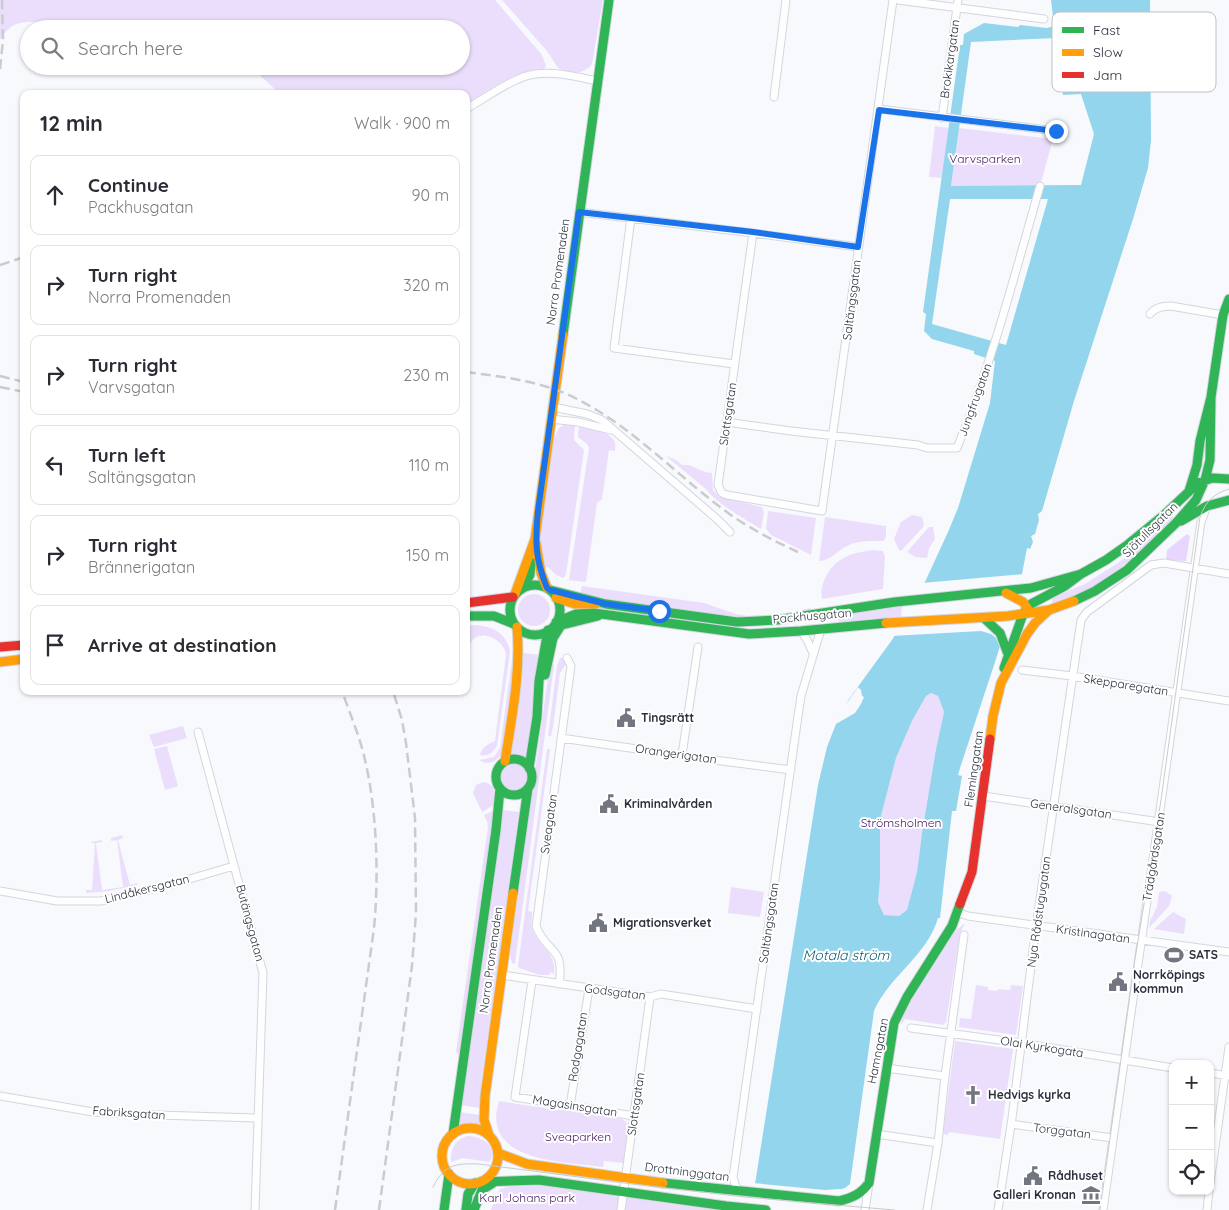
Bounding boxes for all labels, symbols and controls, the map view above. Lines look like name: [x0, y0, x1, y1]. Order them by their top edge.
legend: [1052, 12, 1216, 92]
street label: Brokikargatan: [937, 19, 962, 99]
search box: [20, 20, 470, 75]
text: Fast: [1093, 21, 1121, 39]
icon: search: [38, 34, 66, 62]
text: Search here: [78, 36, 183, 60]
text: Slow: [1093, 43, 1123, 61]
text: Jam: [1093, 66, 1122, 84]
text: 12 min: [40, 110, 103, 136]
text: Walk · 900 m: [354, 113, 450, 133]
route end: [1045, 120, 1068, 143]
park label: Varvsparken: [949, 151, 1021, 166]
text: Continue: [88, 173, 169, 197]
icon: ahead: [41, 181, 69, 209]
text: 90 m: [412, 185, 449, 205]
text: Packhusgatan: [88, 197, 194, 217]
street label: Norra Promenaden: [543, 218, 572, 326]
street label: Saltängsgatan: [839, 259, 864, 341]
text: Turn right: [88, 263, 177, 287]
icon: right: [41, 271, 69, 299]
text: 320 m: [403, 275, 449, 295]
text: Norra Promenaden: [88, 287, 231, 307]
text: Turn right: [88, 353, 177, 377]
icon: right: [41, 361, 69, 389]
street label: Jungfrugatan: [954, 361, 995, 438]
text: 230 m: [403, 365, 449, 385]
text: Varvsgatan: [88, 377, 175, 397]
street label: Slottsgatan: [716, 381, 739, 446]
text: Turn left: [88, 443, 166, 467]
icon: left: [41, 451, 69, 479]
text: 110 m: [409, 455, 449, 475]
text: Saltängsgatan: [88, 467, 196, 487]
street label: Sjötullsgatan: [1119, 499, 1180, 560]
text: Turn right: [88, 533, 177, 557]
icon: right: [41, 541, 69, 569]
text: 150 m: [406, 545, 449, 565]
text: Brännerigatan: [88, 557, 195, 577]
route start: [648, 600, 671, 623]
street label: Packhusgatan: [772, 605, 852, 626]
icon: arrive: [41, 631, 69, 659]
text: Arrive at destination: [88, 633, 277, 657]
street label: Skepparegatan: [1083, 670, 1170, 699]
public building icon: Tingsrätt: [615, 707, 637, 729]
place label: Tingsrätt: [641, 710, 694, 725]
street label: Fleminggatan: [961, 730, 986, 808]
street label: Orangerigatan: [634, 740, 718, 767]
street label: Sveagatan: [537, 793, 560, 855]
public building icon: Kriminalvården: [598, 793, 620, 815]
street label: Generalsgatan: [1029, 795, 1113, 822]
place label: Kriminalvården: [624, 796, 712, 811]
street label: Trädgårdsgatan: [1139, 811, 1168, 903]
park label: Strömsholmen: [861, 815, 941, 830]
street label: Nya Rådstugugatan: [1023, 855, 1054, 969]
street label: Lindåkersgatan: [103, 871, 191, 906]
street label: Saltängsgatan: [755, 882, 782, 964]
street label: Butängsgatan: [233, 883, 268, 963]
street label: Norra Promenaden: [476, 906, 505, 1014]
public building icon: Migrationsverket: [587, 912, 609, 934]
place label: Migrationsverket: [613, 915, 712, 930]
street label: Kristinagatan: [1055, 921, 1131, 946]
sports icon: SATS: [1163, 944, 1185, 966]
water label: Motala ström: [803, 946, 890, 964]
place label: SATS: [1189, 947, 1218, 962]
place label: Norrköpings kommun: [1133, 967, 1205, 996]
public building icon: Norrköpings kommun: [1107, 971, 1129, 993]
street label: Godsgatan: [584, 980, 646, 1003]
street label: Rodgagatan: [565, 1011, 590, 1083]
street label: Hamngatan: [864, 1017, 891, 1085]
street label: Olai Kyrkogata: [1000, 1033, 1085, 1060]
map controls: [1169, 1060, 1214, 1195]
button: +: [1169, 1060, 1214, 1105]
street label: Slottsgatan: [624, 1071, 647, 1136]
church icon: Hedvigs kyrka: [962, 1084, 984, 1106]
place label: Hedvigs kyrka: [988, 1087, 1071, 1102]
street label: Magasinsgatan: [532, 1091, 619, 1120]
street label: Fabriksgatan: [92, 1102, 166, 1123]
button: −: [1169, 1105, 1214, 1150]
street label: Torggatan: [1032, 1120, 1092, 1141]
park label: Sveaparken: [545, 1129, 611, 1144]
button: locate: [1169, 1150, 1214, 1195]
street label: Drottninggatan: [644, 1159, 730, 1184]
public building icon: Rådhuset: [1022, 1165, 1044, 1187]
place label: Rådhuset: [1048, 1168, 1103, 1183]
museum icon: Galleri Kronan: [1080, 1184, 1102, 1206]
place label: Galleri Kronan: [993, 1187, 1076, 1202]
park label: Karl Johans park: [479, 1190, 575, 1205]

